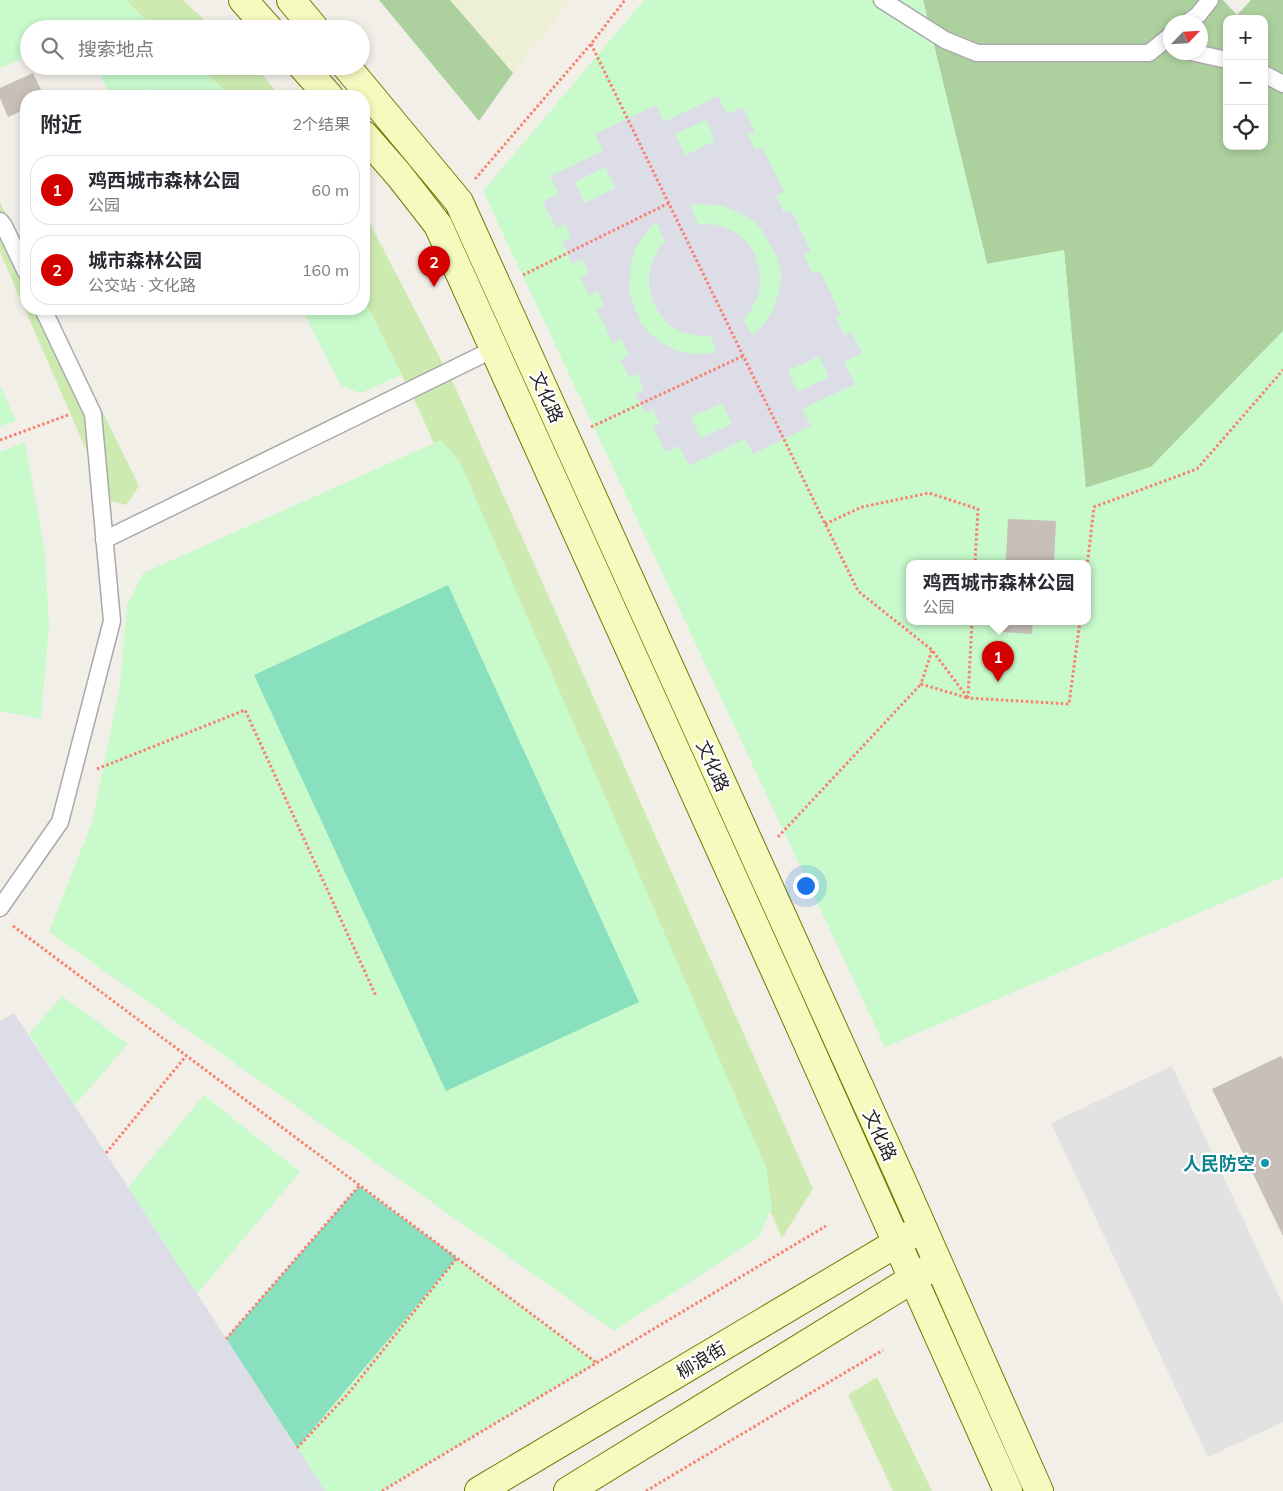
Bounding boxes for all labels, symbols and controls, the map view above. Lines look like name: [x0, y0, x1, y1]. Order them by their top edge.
north arrow: [1163, 15, 1208, 60]
map controls: [1223, 15, 1268, 150]
button: +: [1223, 15, 1268, 60]
search box: [20, 20, 370, 75]
icon: search: [38, 34, 66, 62]
text: 搜索地点: [78, 37, 154, 61]
button: −: [1223, 60, 1268, 105]
button: locate: [1223, 105, 1268, 150]
text: 附近: [40, 111, 82, 137]
text: 2个结果: [292, 114, 350, 134]
text: 鸡西城市森林公园: [88, 168, 240, 192]
text: 1: [52, 180, 62, 200]
text: 60 m: [312, 180, 349, 200]
text: 公园: [88, 195, 120, 215]
pin: 2: [418, 246, 450, 287]
text: 城市森林公园: [88, 248, 202, 272]
text: 2: [52, 260, 62, 280]
text: 160 m: [302, 260, 349, 280]
text: 公交站 · 文化路: [88, 275, 196, 295]
street label: 文化路: [526, 368, 568, 426]
popup: [906, 560, 1091, 625]
text: 鸡西城市森林公园: [922, 570, 1075, 594]
text: 公园: [922, 597, 955, 617]
pin: 1: [982, 641, 1014, 682]
street label: 文化路: [692, 737, 734, 795]
your location: [793, 873, 819, 899]
street label: 文化路: [858, 1106, 902, 1164]
place label: 人民防空: [1183, 1152, 1255, 1175]
marker: 人民防空: [1259, 1157, 1271, 1169]
street label: 柳浪街: [672, 1336, 730, 1384]

